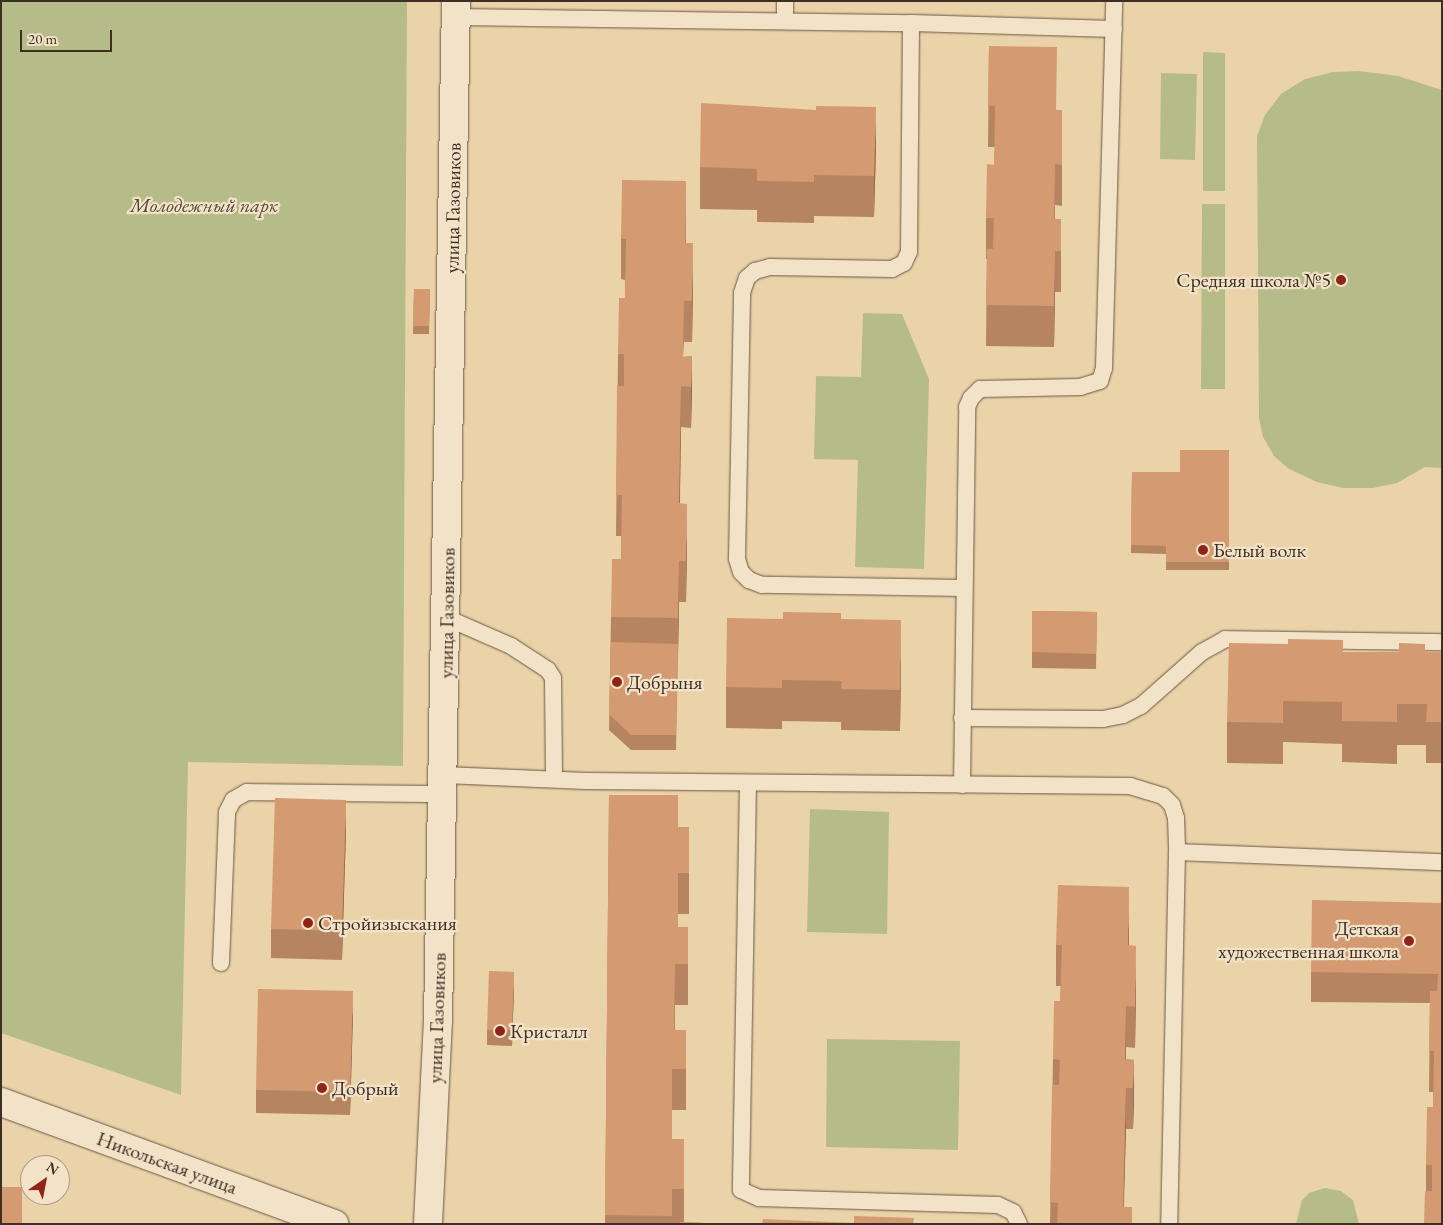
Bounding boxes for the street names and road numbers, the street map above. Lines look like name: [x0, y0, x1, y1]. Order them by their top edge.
street label: улица Газовиков: [440, 142, 466, 274]
street label: улица Газовиков: [434, 547, 460, 679]
street label: улица Газовиков: [423, 952, 451, 1084]
street label: Никольская улица: [93, 1126, 241, 1200]

